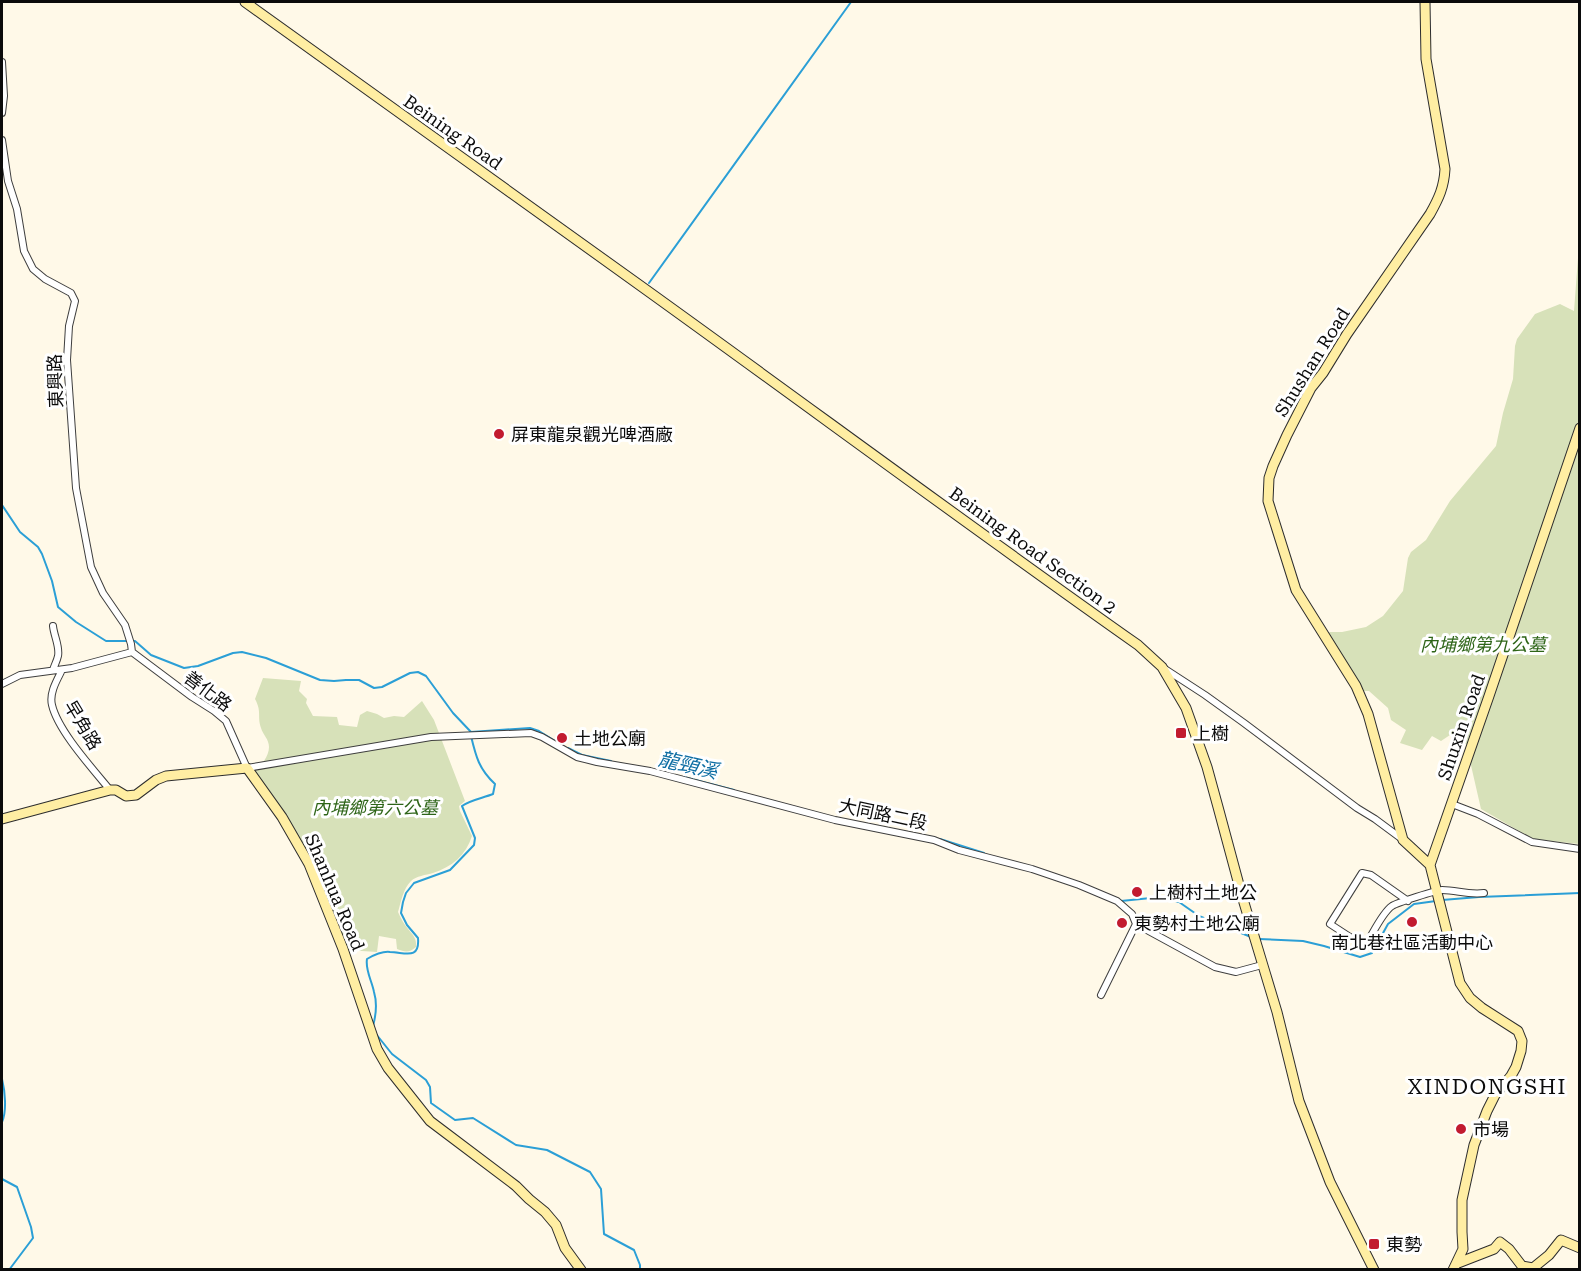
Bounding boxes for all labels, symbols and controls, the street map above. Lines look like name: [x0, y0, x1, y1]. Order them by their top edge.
street label: Beining Road: [400, 90, 507, 174]
street label: Shushan Road: [1270, 303, 1354, 420]
street label: 東興路: [44, 354, 66, 408]
place label: 屏東龍泉觀光啤酒廠: [511, 424, 673, 445]
marker: 屏東龍泉觀光啤酒廠: [492, 427, 506, 441]
street label: Beining Road Section 2: [945, 482, 1121, 618]
park label: 內埔鄉第九公墓: [1420, 634, 1549, 655]
street label: 善化路: [180, 666, 236, 716]
street label: Shuxin Road: [1433, 671, 1489, 783]
street label: 早角路: [60, 696, 106, 754]
place label: 上樹: [1193, 723, 1229, 744]
marker: 上樹: [1174, 726, 1188, 740]
place label: 土地公廟: [574, 728, 646, 749]
marker: 土地公廟: [555, 731, 569, 745]
water label: 龍頸溪: [656, 747, 723, 784]
street label: 大同路二段: [837, 794, 929, 834]
park label: 內埔鄉第六公墓: [312, 797, 441, 818]
street label: Shanhua Road: [301, 830, 369, 954]
place label: 上樹村土地公: [1149, 882, 1257, 903]
marker: 上樹村土地公: [1130, 885, 1144, 899]
place label: 東勢村土地公廟: [1134, 913, 1260, 934]
marker: 南北巷社區活動中心: [1405, 915, 1419, 929]
marker: 東勢村土地公廟: [1115, 916, 1129, 930]
place label: 南北巷社區活動中心: [1331, 932, 1493, 953]
district label: XINDONGSHI: [1407, 1075, 1567, 1099]
place label: 市場: [1473, 1119, 1509, 1140]
marker: 市場: [1454, 1122, 1468, 1136]
place label: 東勢: [1386, 1234, 1422, 1255]
marker: 東勢: [1367, 1237, 1381, 1251]

